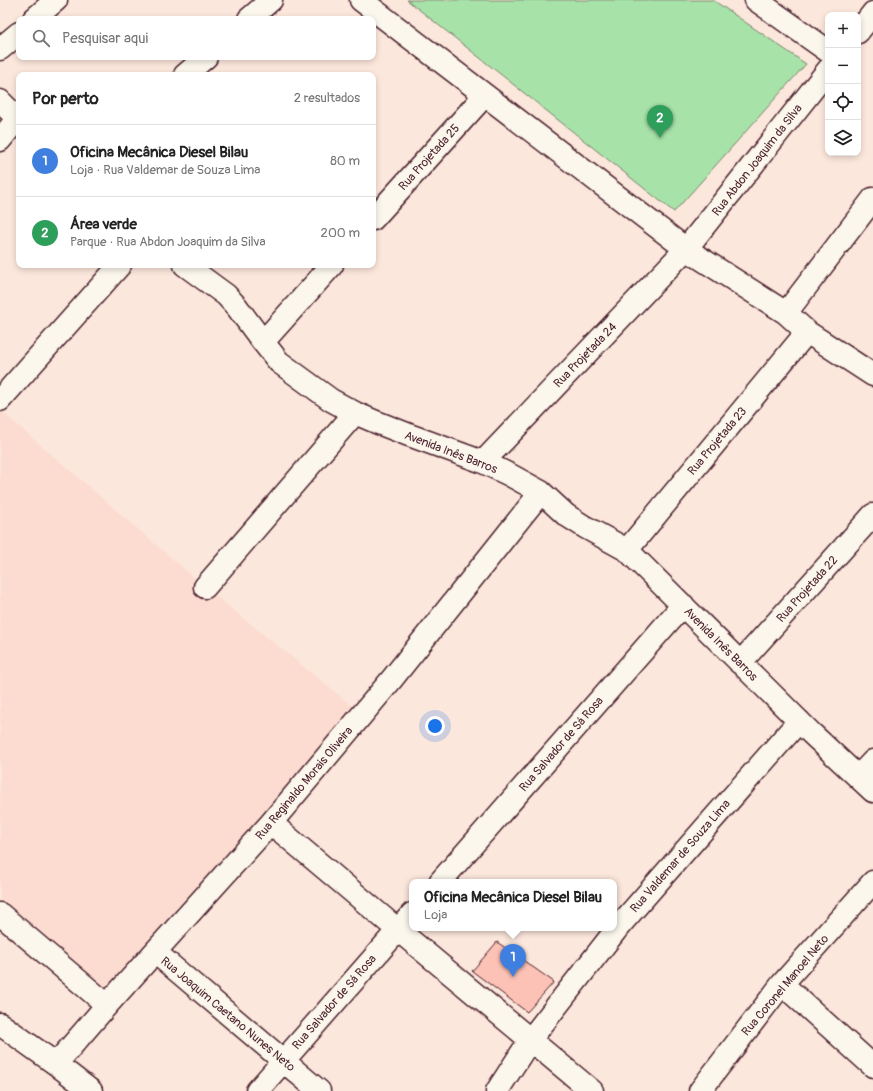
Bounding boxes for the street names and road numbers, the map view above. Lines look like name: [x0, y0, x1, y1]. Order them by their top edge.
street label: Rua Abdon Joaquim da Silva: [709, 101, 806, 219]
street label: Rua Projetada 25: [396, 121, 463, 194]
street label: Rua Projetada 24: [550, 320, 620, 391]
street label: Rua Projetada 23: [685, 404, 750, 478]
street label: Avenida Inês Barros: [402, 428, 500, 477]
street label: Rua Projetada 22: [773, 553, 841, 626]
street label: Avenida Inês Barros: [681, 604, 761, 685]
street label: Rua Salvador de Sá Rosa: [516, 694, 607, 795]
street label: Rua Reginaldo Morais Oliveira: [253, 723, 356, 843]
street label: Rua Valdemar de Souza Lima: [627, 796, 734, 916]
street label: Rua Coronel Manoel Neto: [739, 931, 832, 1039]
street label: Rua Salvador de Sá Rosa: [289, 952, 380, 1053]
street label: Rua Joaquim Caetano Nunes Neto: [157, 954, 298, 1075]

